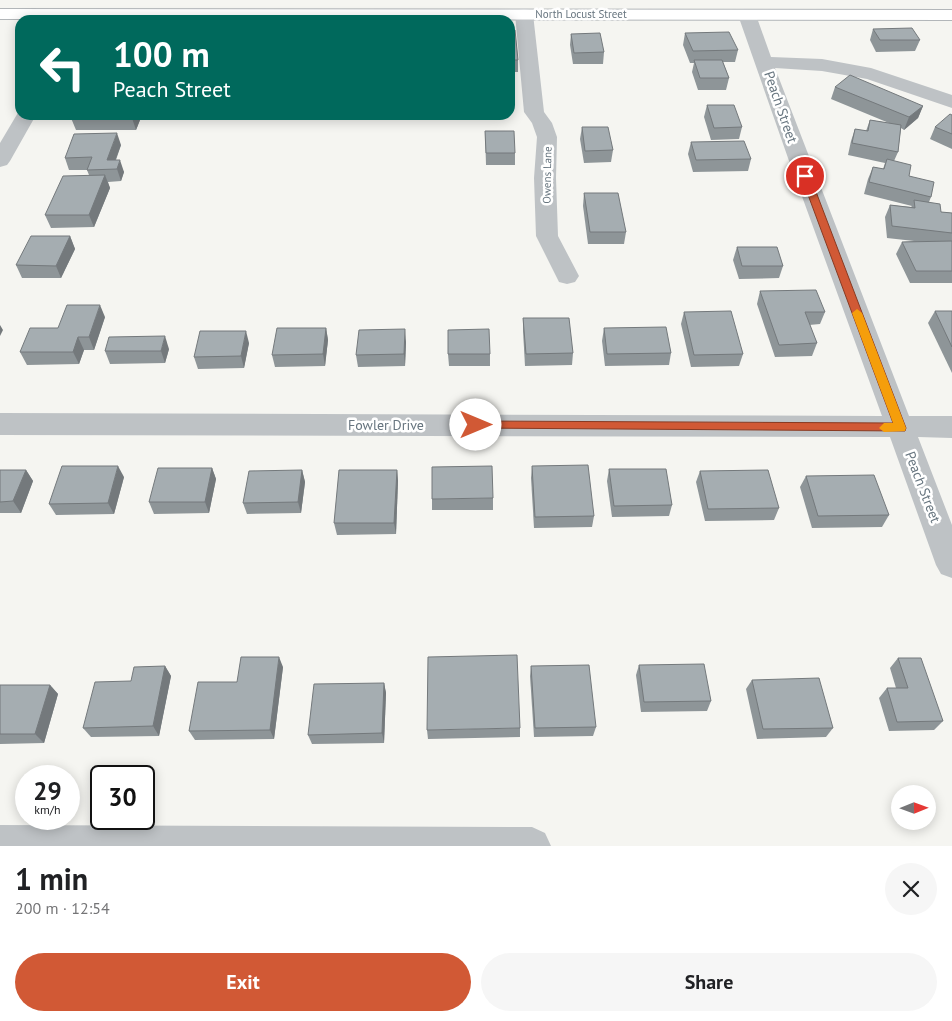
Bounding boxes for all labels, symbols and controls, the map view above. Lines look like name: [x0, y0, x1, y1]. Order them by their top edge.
street label: North Locust Street: [535, 7, 627, 21]
text: 100 m: [113, 31, 210, 77]
icon: left: [30, 35, 95, 100]
street label: Peach Street: [760, 69, 802, 146]
text: Peach Street: [113, 75, 231, 103]
street label: Owens Lane: [540, 146, 555, 204]
pin: [784, 155, 826, 197]
icon: arrive: [791, 162, 819, 190]
position arrow: [449, 398, 501, 450]
street label: Fowler Drive: [348, 416, 424, 434]
street label: Peach Street: [901, 449, 945, 525]
speed limit sign: 30: [90, 765, 155, 830]
text: 29: [33, 775, 62, 807]
north arrow: [891, 785, 936, 830]
map controls: [891, 785, 936, 830]
text: km/h: [34, 802, 61, 817]
text: 1 min: [15, 859, 88, 898]
button: close: [885, 863, 937, 915]
text: 200 m · 12:54: [15, 898, 110, 918]
button: Exit: [15, 953, 471, 1011]
button: Share: [481, 953, 937, 1011]

